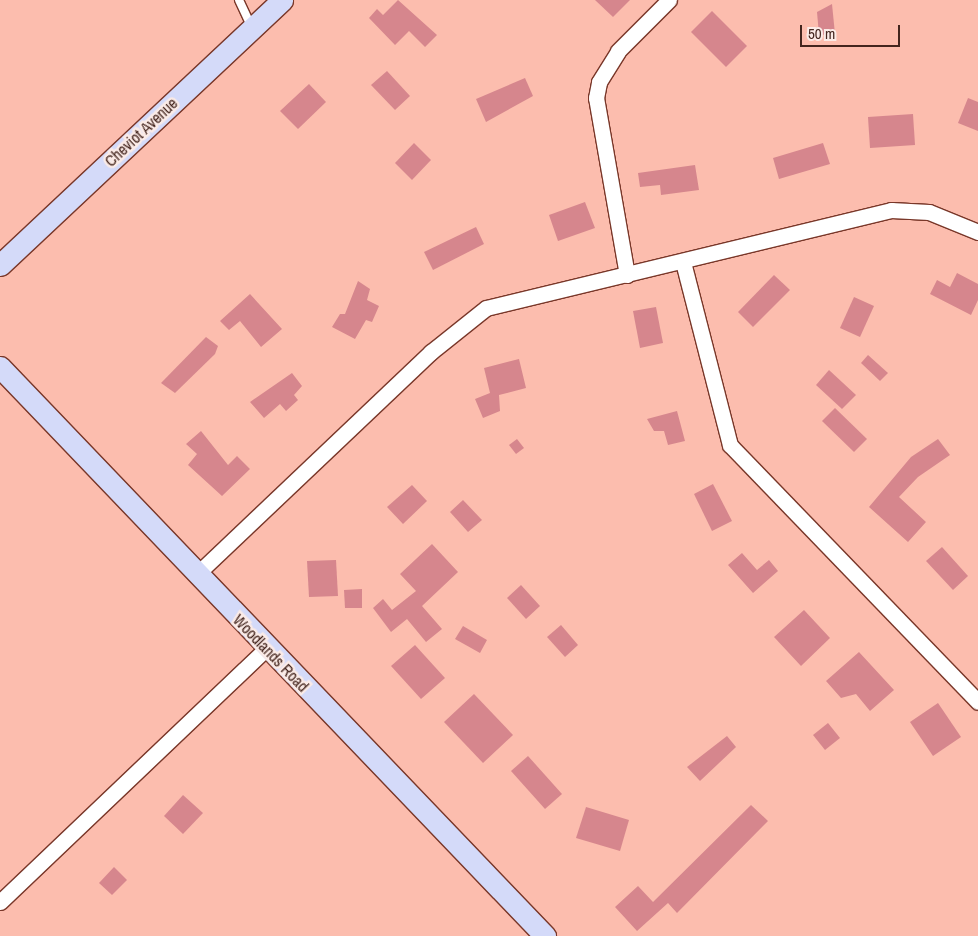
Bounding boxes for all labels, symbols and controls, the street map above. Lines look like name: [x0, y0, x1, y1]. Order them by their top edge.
scale bar: [803, 15, 903, 47]
text: 50 m: [808, 23, 835, 44]
street label: Cheviot Avenue: [100, 93, 182, 171]
street label: Woodlands Road: [229, 610, 313, 696]

